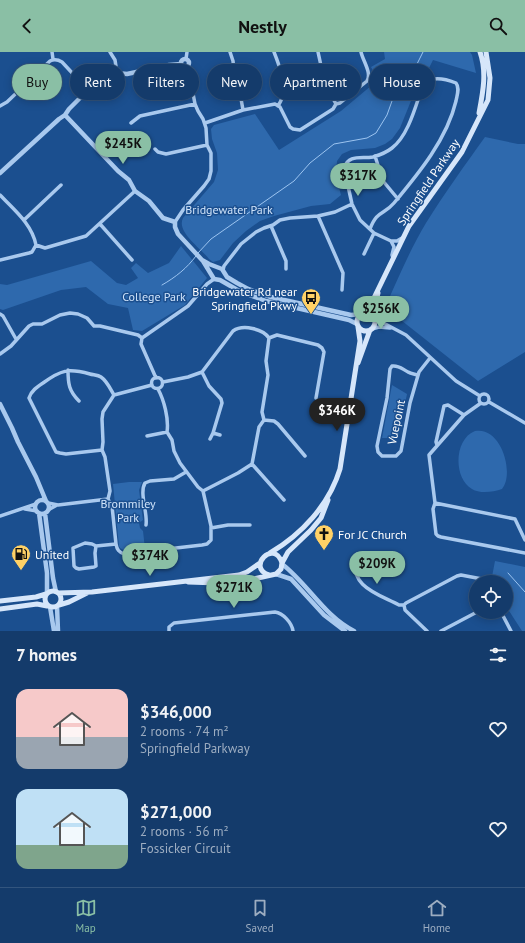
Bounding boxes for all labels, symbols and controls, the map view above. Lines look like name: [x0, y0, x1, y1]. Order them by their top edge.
icon: back: [16, 15, 38, 37]
text: Nestly: [238, 15, 287, 38]
icon: search: [487, 15, 509, 37]
chip: Buy: [12, 64, 62, 100]
chip: Rent: [70, 64, 125, 100]
chip: Filters: [133, 64, 199, 100]
chip: New: [207, 64, 262, 100]
chip: Apartment: [270, 64, 361, 100]
chip: House: [369, 64, 435, 100]
pin: $245K: [95, 131, 151, 165]
text: $245K: [104, 135, 142, 152]
street label: Springfield Parkway: [393, 135, 463, 228]
pin: $317K: [330, 163, 386, 197]
text: $317K: [339, 167, 377, 184]
park label: Bridgewater Park: [185, 202, 273, 217]
place label: Bridgewater Rd near Springfield Pkwy: [192, 284, 297, 313]
bus stop icon: Bridgewater Rd near Springfield Pkwy: [300, 287, 322, 315]
park label: College Park: [122, 289, 186, 304]
pin: $256K: [353, 296, 409, 330]
text: $256K: [362, 300, 400, 317]
pin: $346K: [309, 398, 365, 432]
street label: Vuepoint: [384, 398, 408, 447]
text: $346K: [318, 402, 356, 419]
park label: Brommiley Park: [100, 496, 156, 525]
church icon: For JC Church: [313, 523, 335, 551]
place label: For JC Church: [338, 527, 407, 542]
fuel station icon: United: [10, 543, 32, 571]
pin: $374K: [122, 543, 178, 577]
place label: United: [35, 547, 69, 562]
text: $374K: [131, 547, 169, 564]
pin: $209K: [349, 551, 405, 585]
text: $209K: [358, 555, 396, 572]
pin: $271K: [206, 575, 262, 609]
map controls: [469, 575, 513, 619]
button: locate: [469, 575, 513, 619]
text: $271K: [215, 579, 253, 596]
text: 7 homes: [16, 644, 77, 666]
icon: filters: [487, 644, 509, 666]
text: $346,000: [140, 701, 212, 723]
icon: home: [48, 705, 96, 753]
icon: heart: [487, 718, 509, 740]
text: 2 rooms · 74 m²: [140, 723, 229, 740]
text: Springfield Parkway: [140, 740, 250, 757]
text: $271,000: [140, 801, 212, 823]
icon: home: [48, 805, 96, 853]
icon: heart: [487, 818, 509, 840]
text: 2 rooms · 56 m²: [140, 823, 229, 840]
text: Fossicker Circuit: [140, 840, 231, 857]
tab: Map: [75, 897, 97, 935]
tab: Saved: [246, 897, 274, 935]
tab: Home: [423, 897, 450, 935]

